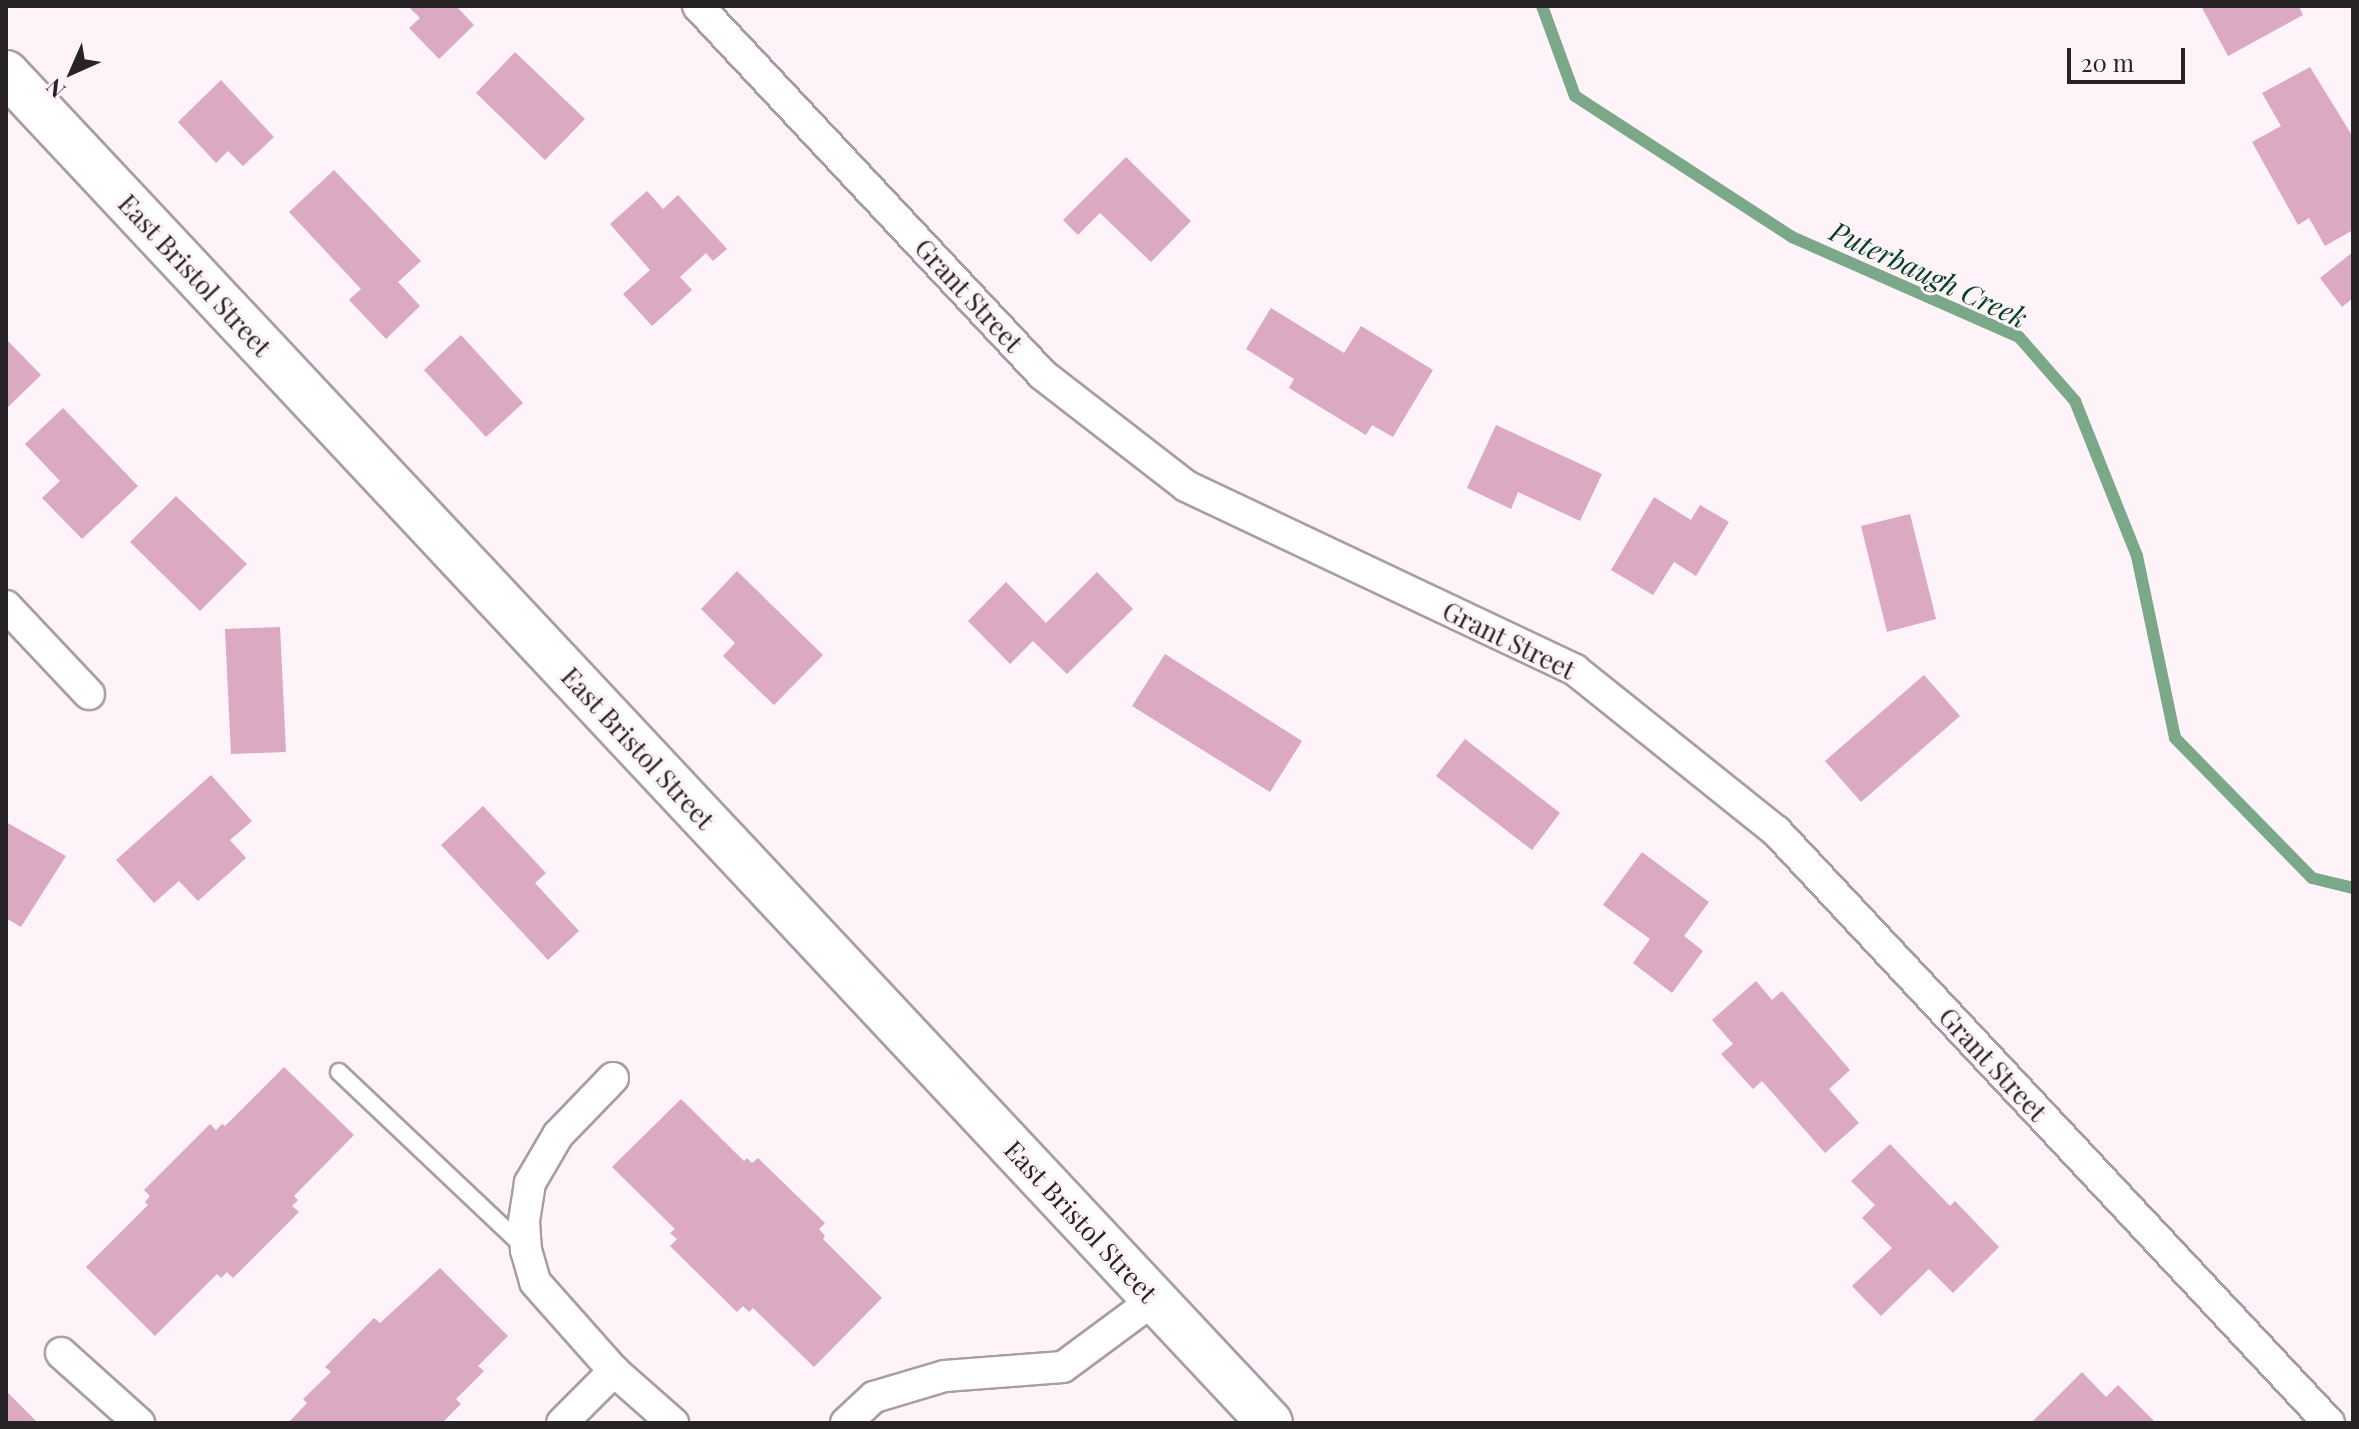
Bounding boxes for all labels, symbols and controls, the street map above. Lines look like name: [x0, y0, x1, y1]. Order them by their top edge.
north arrow: [32, 32, 112, 112]
scale bar: [2071, 32, 2189, 82]
text: 20 m: [2081, 46, 2134, 78]
text: N: [39, 73, 71, 105]
street label: East Bristol Street: [112, 188, 278, 362]
water label: Puterbaugh Creek: [1825, 214, 2033, 334]
street label: Grant Street: [909, 232, 1029, 358]
street label: Grant Street: [1438, 594, 1580, 686]
street label: East Bristol Street: [555, 661, 721, 835]
street label: Grant Street: [1933, 1001, 2053, 1127]
street label: East Bristol Street: [998, 1134, 1164, 1308]

